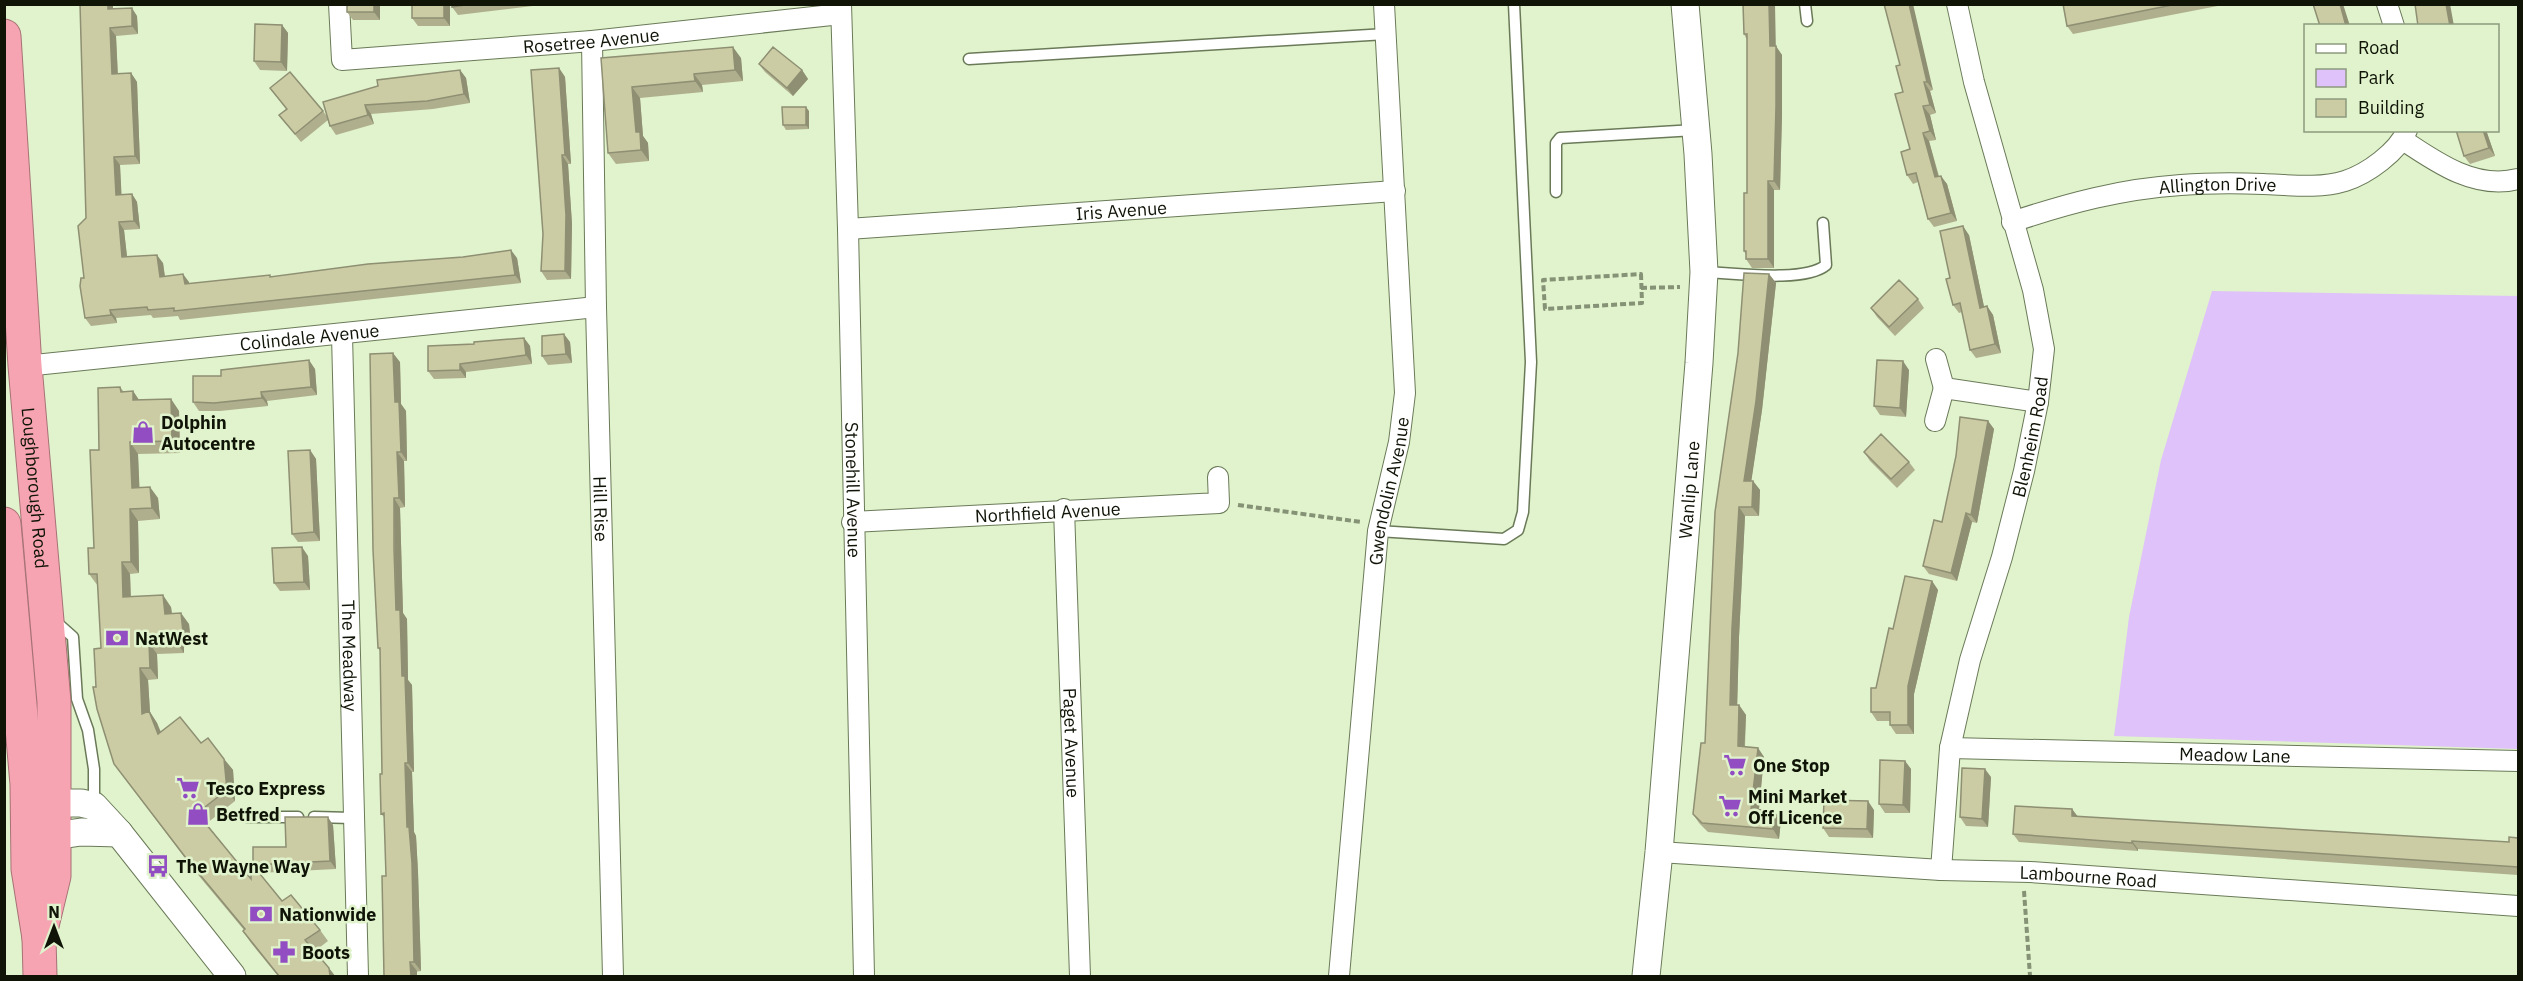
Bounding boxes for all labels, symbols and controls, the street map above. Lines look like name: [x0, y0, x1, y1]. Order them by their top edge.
street label: Rosetree Avenue: [522, 22, 661, 58]
legend: [2304, 24, 2499, 132]
text: Road: [2358, 36, 2399, 59]
text: Park: [2358, 66, 2395, 89]
text: Building: [2358, 96, 2425, 119]
street label: Allington Drive: [2157, 172, 2277, 198]
street label: Iris Avenue: [1075, 195, 1168, 225]
street label: Colindale Avenue: [239, 318, 381, 355]
street label: Blenheim Road: [2006, 375, 2052, 500]
street label: Loughborough Road: [17, 406, 54, 569]
place label: Dolphin Autocentre: [161, 411, 255, 455]
street label: Gwendolin Avenue: [1364, 415, 1414, 566]
shop icon: Dolphin Autocentre: [130, 419, 156, 445]
street label: Stonehill Avenue: [841, 422, 867, 558]
street label: Wanlip Lane: [1673, 440, 1704, 540]
street label: Hill Rise: [589, 476, 613, 542]
street label: Northfield Avenue: [974, 497, 1121, 527]
street label: The Meadway: [337, 600, 363, 712]
bank icon: NatWest: [104, 625, 130, 651]
place label: NatWest: [135, 627, 208, 650]
street label: Paget Avenue: [1059, 687, 1085, 799]
street label: Meadow Lane: [2179, 742, 2291, 767]
supermarket icon: One Stop: [1722, 752, 1748, 778]
place label: One Stop: [1753, 754, 1830, 777]
supermarket icon: Tesco Express: [175, 775, 201, 801]
place label: Tesco Express: [206, 777, 325, 800]
place label: Mini Market Off Licence: [1748, 785, 1847, 829]
supermarket icon: Mini Market Off Licence: [1717, 793, 1743, 819]
shop icon: Betfred: [185, 801, 211, 827]
place label: Betfred: [216, 803, 280, 826]
bus stop icon: The Wayne Way: [145, 853, 171, 879]
place label: The Wayne Way: [176, 855, 310, 878]
street label: Lambourne Road: [2019, 860, 2158, 892]
north arrow: [24, 897, 84, 957]
bank icon: Nationwide: [248, 901, 274, 927]
text: N: [48, 902, 60, 922]
place label: Nationwide: [279, 903, 376, 926]
pharmacy icon: Boots: [271, 939, 297, 965]
place label: Boots: [302, 941, 350, 964]

